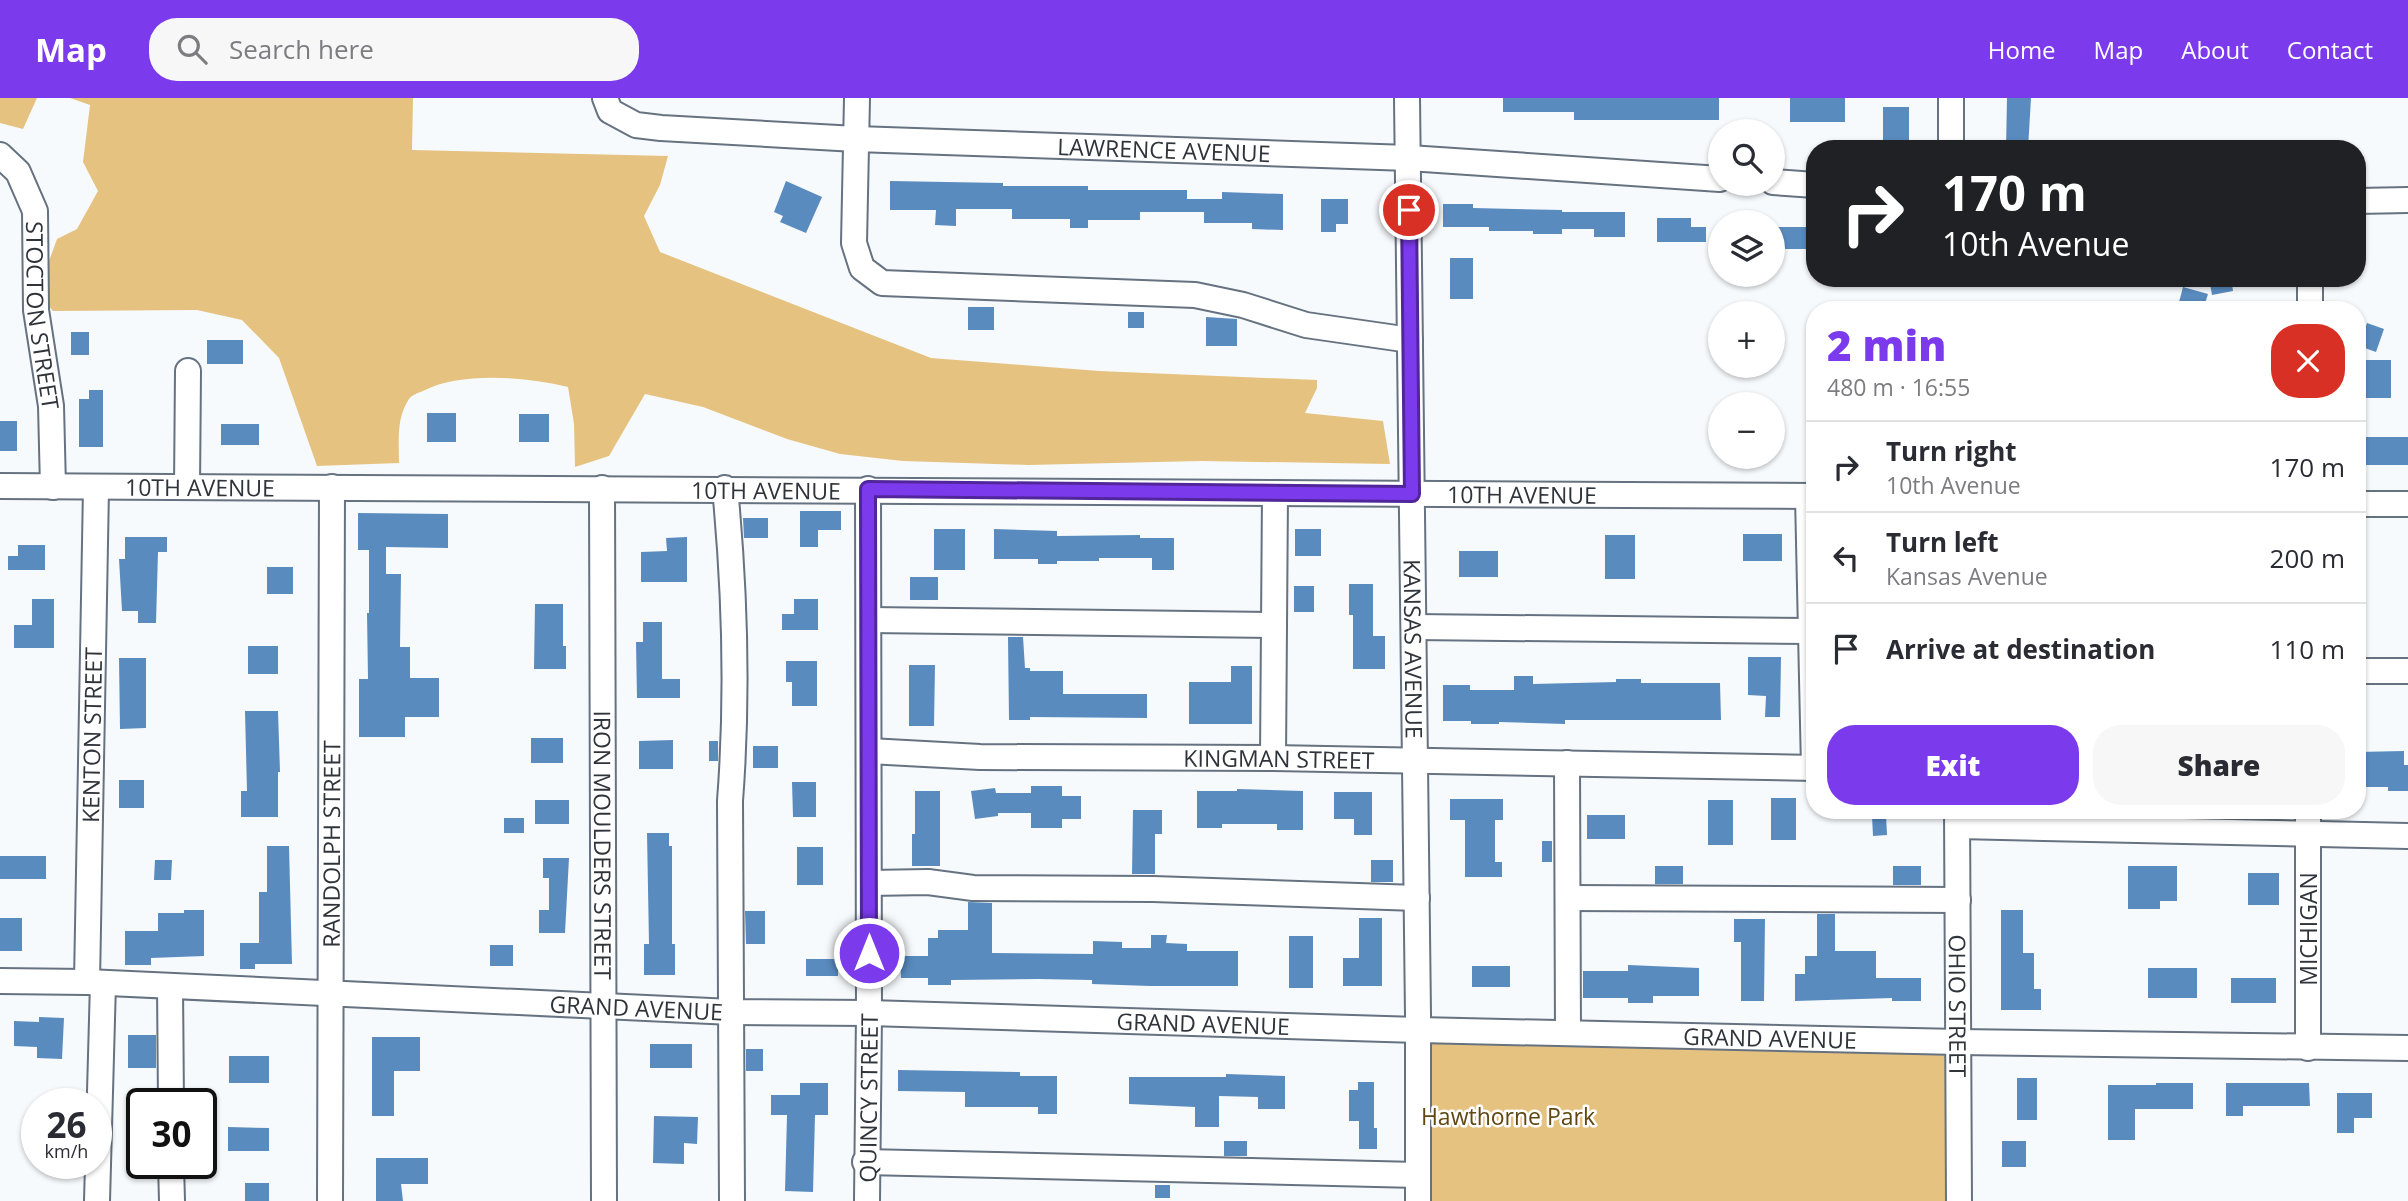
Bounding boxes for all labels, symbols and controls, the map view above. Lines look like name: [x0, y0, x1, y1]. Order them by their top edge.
search box: [149, 18, 639, 81]
text: Map: [35, 27, 107, 72]
icon: search: [173, 30, 211, 68]
text: Search here: [229, 31, 374, 67]
text: Home: [1988, 33, 2056, 66]
text: Map: [2094, 33, 2143, 66]
text: About: [2181, 33, 2249, 66]
text: Contact: [2287, 33, 2373, 66]
map controls: [1708, 119, 1785, 469]
button: search: [1708, 119, 1785, 196]
street label: LAWRENCE AVENUE: [1057, 130, 1271, 169]
text: 170 m: [1942, 159, 2087, 225]
icon: right: [1827, 168, 1918, 259]
pin: [1379, 180, 1439, 240]
icon: arrive: [1390, 191, 1428, 229]
button: layers: [1708, 210, 1785, 287]
street label: STOCTON STREET: [19, 221, 67, 412]
text: 10th Avenue: [1942, 222, 2129, 265]
button: +: [1708, 301, 1785, 378]
text: 2 min: [1827, 316, 1946, 373]
button: close: [2271, 324, 2345, 398]
text: 480 m · 16:55: [1827, 371, 1970, 403]
button: −: [1708, 392, 1785, 469]
text: Turn right: [1886, 433, 2017, 469]
icon: right: [1827, 448, 1865, 486]
text: 170 m: [2270, 449, 2345, 485]
text: 10th Avenue: [1886, 469, 2021, 501]
street label: 10TH AVENUE: [125, 471, 275, 504]
street label: 10TH AVENUE: [691, 474, 841, 507]
street label: 10TH AVENUE: [1447, 478, 1597, 511]
text: Turn left: [1886, 524, 1998, 560]
icon: left: [1827, 539, 1865, 577]
text: 200 m: [2270, 540, 2345, 576]
street label: KANSAS AVENUE: [1397, 559, 1431, 739]
text: Kansas Avenue: [1886, 560, 2048, 592]
icon: arrive: [1827, 630, 1865, 668]
text: Arrive at destination: [1886, 631, 2155, 667]
text: 110 m: [2270, 631, 2345, 667]
street label: KENTON STREET: [74, 647, 109, 823]
street label: IRON MOULDERS STREET: [587, 710, 619, 980]
button: Exit: [1827, 725, 2079, 805]
button: Share: [2093, 725, 2345, 805]
street label: RANDOLPH STREET: [315, 740, 347, 948]
street label: KINGMAN STREET: [1183, 742, 1375, 776]
street label: MICHIGAN: [2292, 872, 2324, 986]
position arrow: [832, 916, 906, 990]
street label: OHIO STREET: [1942, 934, 1974, 1078]
street label: GRAND AVENUE: [549, 988, 724, 1028]
street label: GRAND AVENUE: [1116, 1005, 1290, 1042]
street label: QUINCY STREET: [851, 1013, 885, 1183]
street label: GRAND AVENUE: [1683, 1020, 1857, 1056]
speed limit sign: 30: [126, 1088, 217, 1179]
park label: Hawthorne Park: [1421, 1100, 1595, 1132]
text: 26: [46, 1101, 87, 1148]
text: km/h: [45, 1139, 88, 1163]

